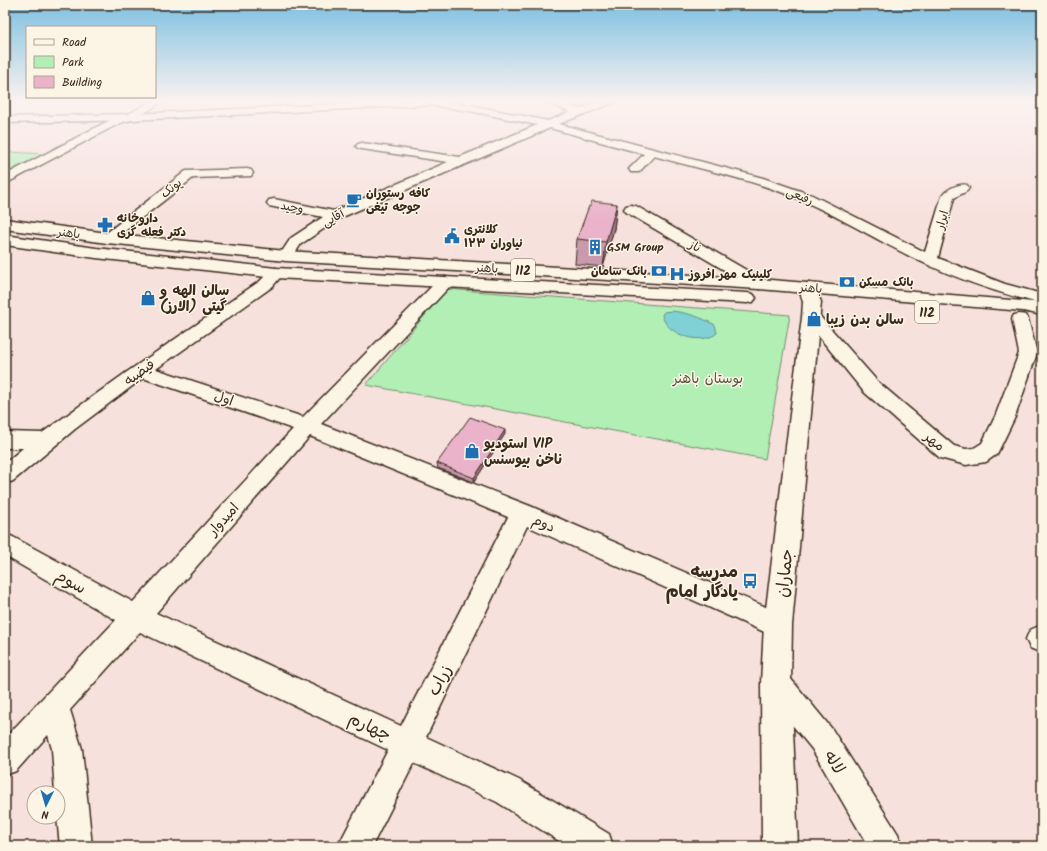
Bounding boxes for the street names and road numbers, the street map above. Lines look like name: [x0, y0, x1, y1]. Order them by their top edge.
street label: پونک: [156, 174, 186, 203]
street label: رفیعی: [783, 182, 816, 211]
street label: وحید: [279, 196, 305, 219]
street label: آقایی: [319, 204, 349, 232]
street label: ابرار: [930, 208, 954, 233]
street label: باهنر: [55, 222, 81, 244]
street label: ناز: [684, 235, 704, 257]
street label: باهنر: [474, 258, 499, 279]
road number: 112: [511, 259, 535, 281]
street label: باهنر: [798, 278, 823, 299]
road number: 112: [915, 301, 939, 323]
street label: فیضیه: [119, 354, 160, 392]
street label: اول: [211, 385, 236, 412]
street label: مهر: [918, 426, 950, 457]
street label: امیدوار: [202, 498, 245, 542]
street label: دوم: [529, 509, 558, 539]
street label: جماران: [770, 547, 801, 599]
street label: سوم: [50, 563, 91, 602]
street label: زراب: [421, 660, 460, 701]
street label: چهارم: [343, 706, 395, 749]
street label: لاله: [816, 746, 851, 780]

